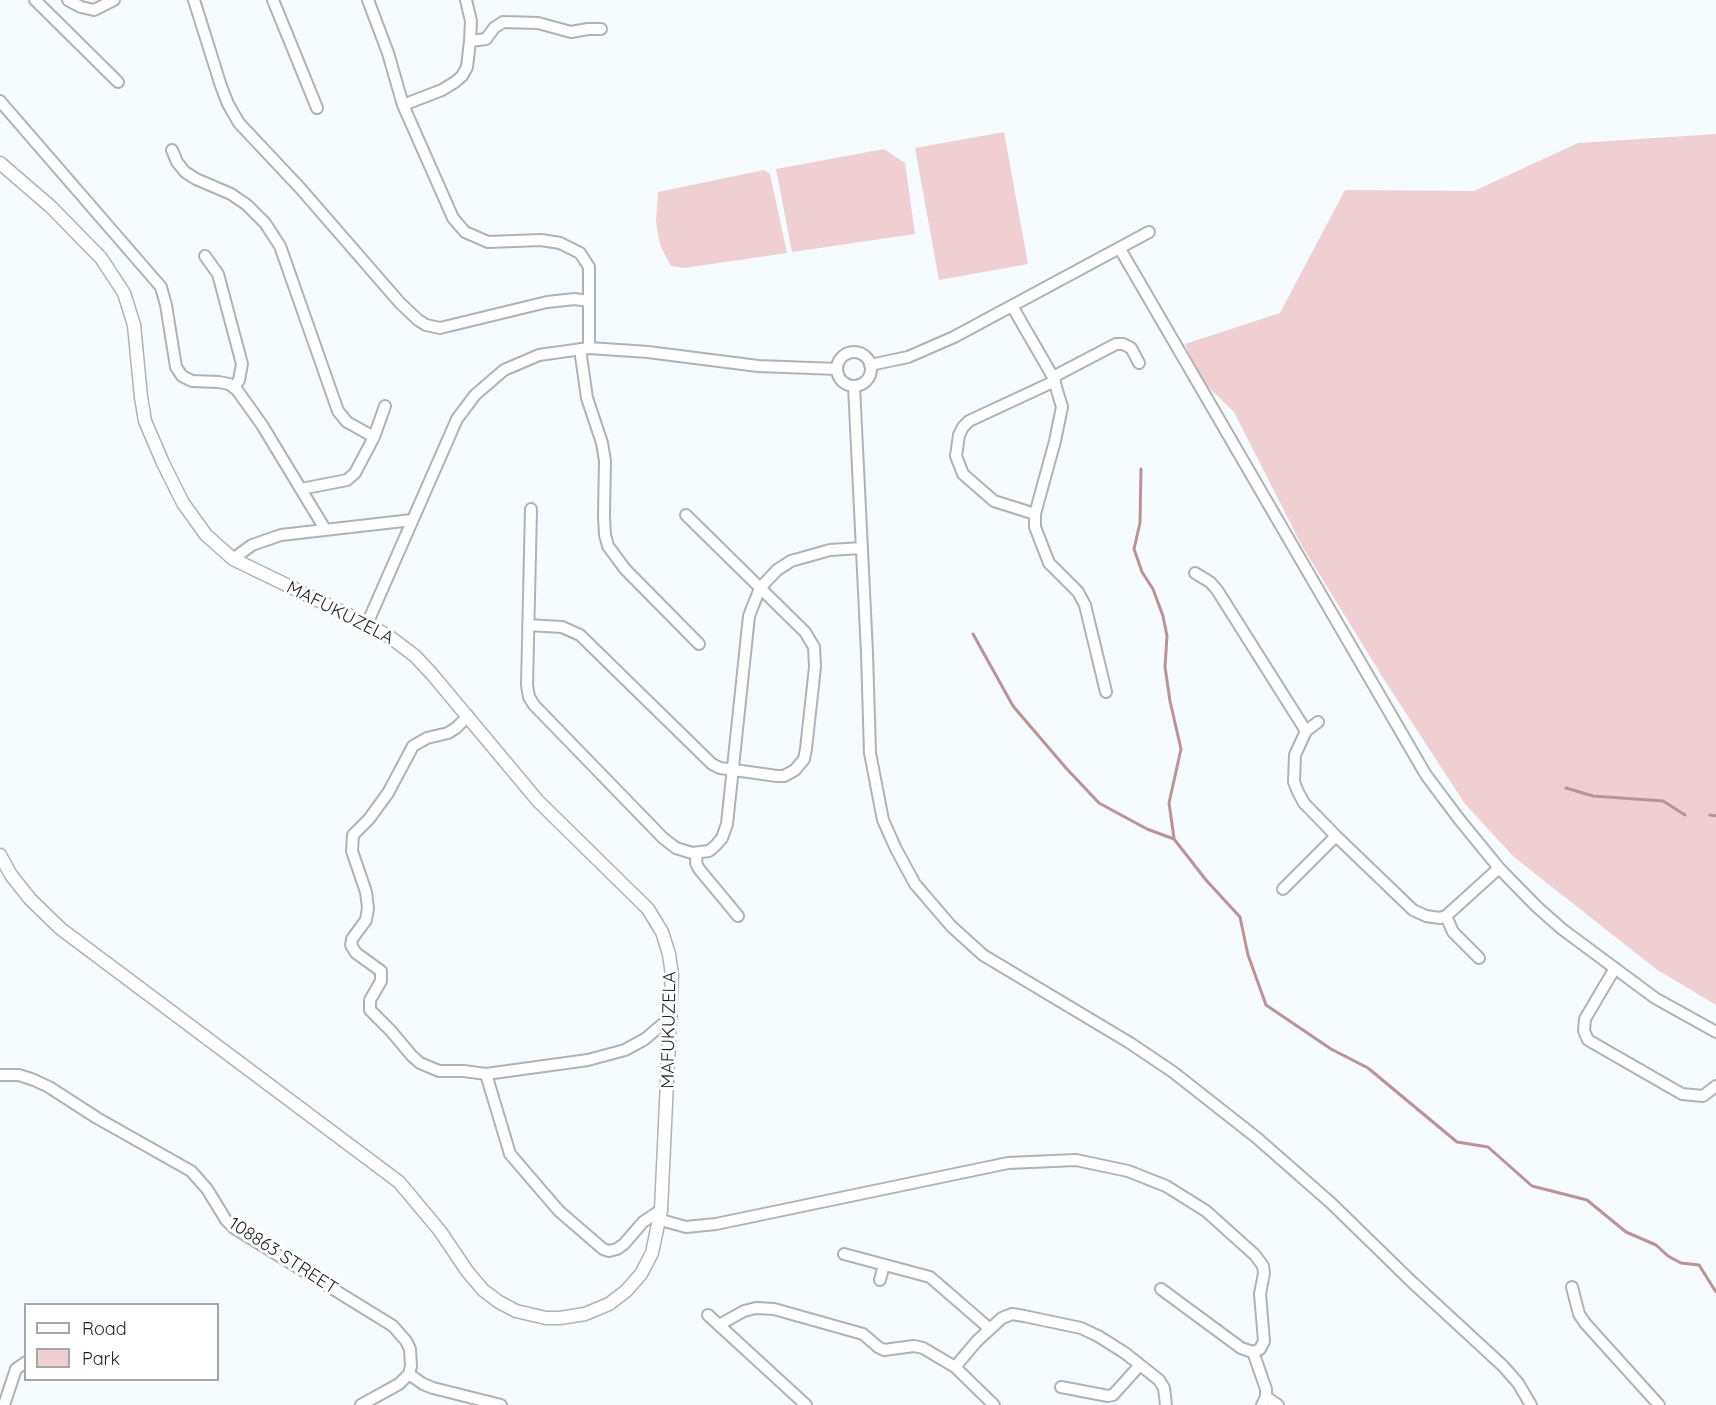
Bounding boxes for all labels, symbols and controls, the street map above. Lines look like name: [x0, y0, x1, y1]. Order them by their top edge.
street label: MAFUKUZELA: [283, 577, 397, 649]
street label: MAFUKUZELA: [657, 971, 681, 1089]
street label: 108863 STREET: [225, 1213, 341, 1299]
legend: [24, 1303, 219, 1381]
text: Road: [82, 1317, 127, 1340]
text: Park: [82, 1347, 120, 1370]

